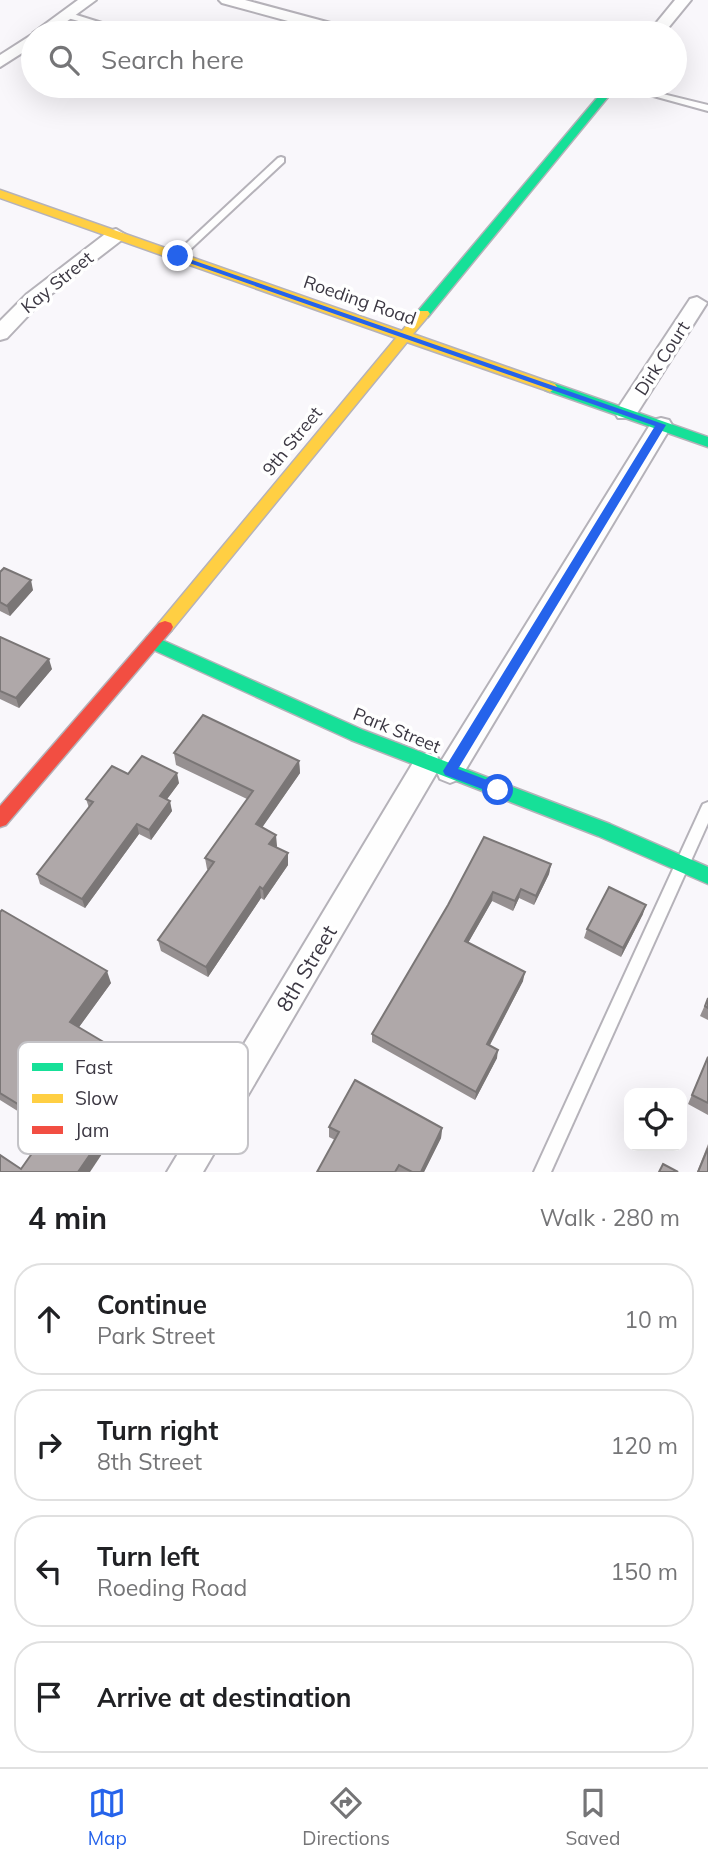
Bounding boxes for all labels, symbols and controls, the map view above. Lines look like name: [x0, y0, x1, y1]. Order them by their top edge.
search box: [21, 21, 687, 98]
icon: search: [45, 41, 83, 79]
text: Search here: [101, 43, 244, 76]
route end: [162, 240, 193, 271]
street label: Kay Street: [16, 246, 98, 318]
street label: Roeding Road: [301, 270, 419, 330]
street label: Dirk Court: [630, 317, 694, 399]
street label: 9th Street: [257, 402, 327, 480]
street label: Park Street: [350, 702, 444, 758]
route start: [482, 774, 513, 805]
street label: 8th Street: [270, 920, 342, 1016]
legend: [18, 1042, 248, 1154]
text: Fast: [75, 1055, 113, 1079]
text: Slow: [75, 1086, 119, 1110]
map controls: [624, 1088, 687, 1151]
button: locate: [624, 1088, 687, 1151]
text: Jam: [75, 1118, 109, 1142]
text: 4 min: [28, 1199, 107, 1237]
text: Walk · 280 m: [540, 1203, 680, 1232]
text: Continue: [97, 1288, 207, 1321]
icon: ahead: [30, 1300, 68, 1338]
text: 10 m: [624, 1305, 678, 1334]
text: Park Street: [97, 1321, 215, 1350]
text: Turn right: [97, 1414, 218, 1447]
icon: right: [30, 1426, 68, 1464]
text: 120 m: [610, 1431, 678, 1460]
text: 8th Street: [97, 1447, 202, 1476]
text: Turn left: [97, 1540, 199, 1573]
icon: left: [30, 1552, 68, 1590]
text: 150 m: [610, 1557, 678, 1586]
text: Roeding Road: [97, 1573, 247, 1602]
icon: arrive: [30, 1678, 68, 1716]
text: Arrive at destination: [97, 1681, 352, 1714]
tab: Map: [88, 1784, 127, 1850]
tab: Directions: [302, 1784, 390, 1850]
tab: Saved: [565, 1784, 620, 1850]

